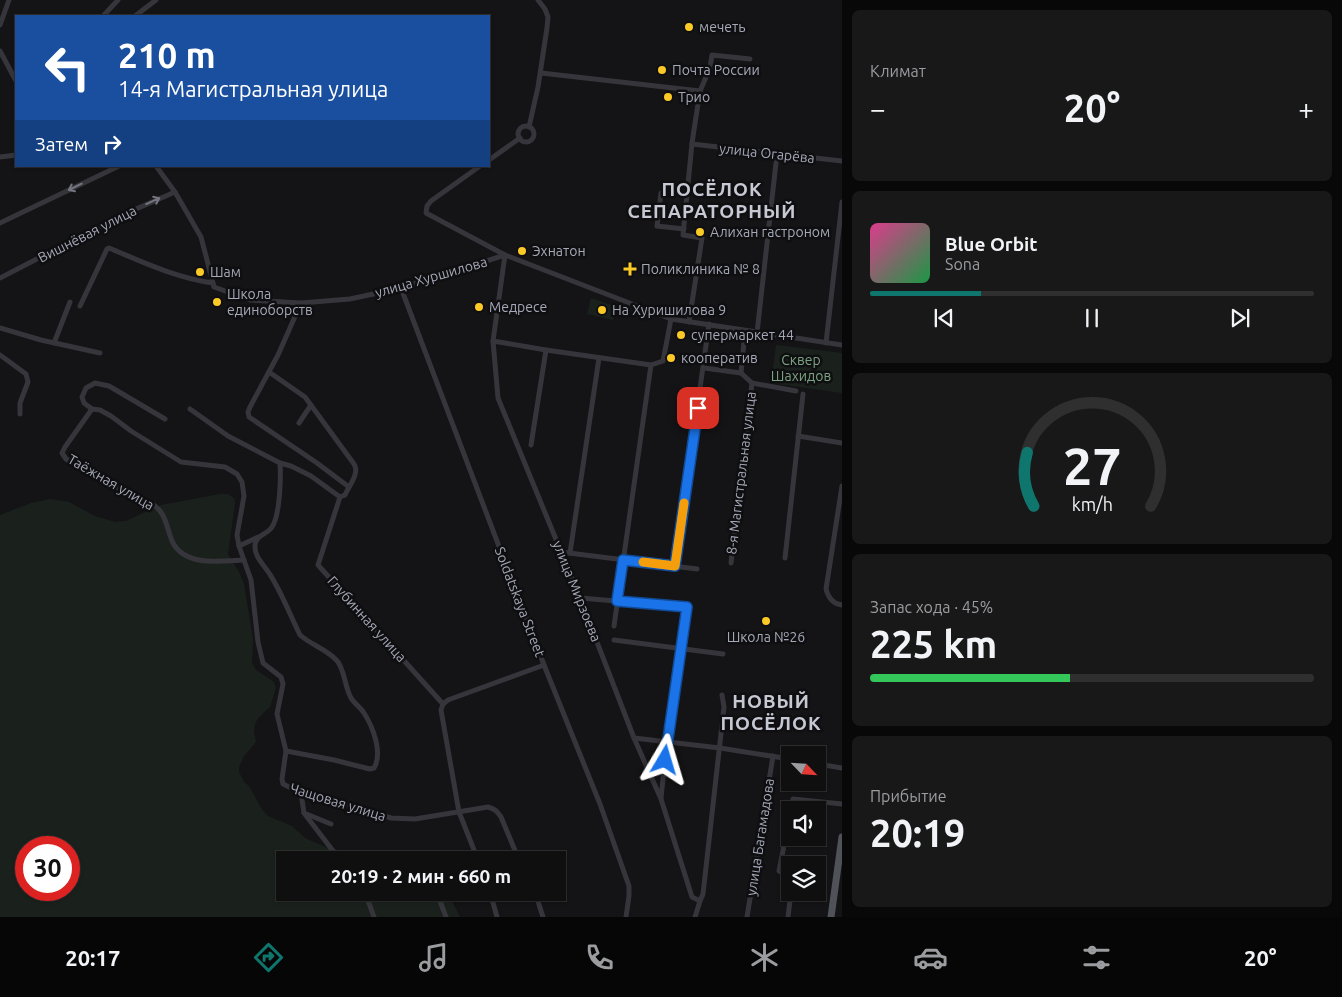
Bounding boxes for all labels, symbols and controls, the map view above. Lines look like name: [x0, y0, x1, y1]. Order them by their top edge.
place label: мечеть: [699, 19, 745, 35]
marker: мечеть: [683, 21, 695, 33]
icon: left: [35, 35, 100, 100]
text: 210 m: [118, 35, 216, 75]
place label: Почта России: [672, 62, 760, 78]
text: Климат: [870, 62, 926, 80]
marker: Почта России: [656, 64, 668, 76]
text: 14-я Магистральная улица: [118, 76, 388, 101]
text: 20°: [1064, 87, 1120, 129]
place label: Трио: [678, 89, 710, 105]
marker: Трио: [662, 91, 674, 103]
text: −: [870, 93, 886, 124]
text: +: [1298, 93, 1314, 124]
icon: right: [98, 130, 126, 158]
text: Затем: [35, 133, 88, 155]
street label: улица Огарёва: [718, 140, 816, 166]
district label: ПОСЁЛОК СЕПАРАТОРНЫЙ: [628, 178, 796, 222]
one-way arrow: [68, 183, 83, 193]
one-way arrow: [145, 196, 160, 206]
street label: Вишнёвая улица: [35, 202, 139, 266]
place label: Алихан гастроном: [710, 224, 830, 240]
marker: Алихан гастроном: [694, 226, 706, 238]
text: Blue Orbit: [945, 233, 1038, 255]
place label: Эхнатон: [532, 243, 586, 259]
marker: Эхнатон: [516, 245, 528, 257]
street label: улица Хуршилова: [373, 253, 489, 301]
text: Sona: [945, 255, 980, 273]
place label: Поликлиника № 8: [641, 261, 760, 277]
marker: Поликлиника № 8: [623, 262, 637, 276]
place label: Шам: [210, 264, 241, 280]
marker: Шам: [194, 266, 206, 278]
place label: Школа единоборств: [227, 286, 313, 318]
marker: Школа единоборств: [211, 296, 223, 308]
place label: Медресе: [489, 299, 547, 315]
marker: Медресе: [473, 301, 485, 313]
place label: На Хуришилова 9: [612, 302, 726, 318]
marker: На Хуришилова 9: [596, 304, 608, 316]
icon: previous: [930, 304, 958, 332]
icon: pause: [1078, 304, 1106, 332]
icon: next: [1226, 304, 1254, 332]
place label: супермаркет 44: [691, 327, 794, 343]
marker: супермаркет 44: [675, 329, 687, 341]
place label: кооператив: [681, 350, 758, 366]
marker: кооператив: [665, 352, 677, 364]
park label: Сквер Шахидов: [771, 352, 831, 384]
pin: [677, 387, 719, 429]
street label: 8-я Магистральная улица: [723, 391, 759, 555]
icon: arrive: [684, 394, 712, 422]
text: 27: [1063, 437, 1121, 495]
street label: Таёжная улица: [65, 451, 157, 513]
text: km/h: [1071, 494, 1113, 514]
street label: улица Мирзоева: [549, 538, 605, 644]
street label: Soldatskaya Street: [492, 545, 549, 660]
street label: Глубинная улица: [324, 573, 410, 665]
text: Запас хода · 45%: [870, 598, 993, 616]
marker: Школа №26: [760, 615, 772, 627]
text: 225 km: [870, 623, 997, 665]
place label: Школа №26: [727, 629, 805, 645]
district label: НОВЫЙ ПОСЁЛОК: [720, 690, 822, 734]
position arrow: [638, 733, 690, 785]
north arrow: [781, 746, 826, 791]
map controls: [781, 746, 826, 901]
street label: улица Багамадова: [743, 777, 777, 897]
street label: Чащовая улица: [288, 780, 388, 824]
text: Прибытие: [870, 787, 947, 805]
button: sound: [781, 801, 826, 846]
text: 20:19: [870, 812, 965, 854]
speed limit sign: 30: [15, 836, 80, 901]
button: layers: [781, 856, 826, 901]
text: 20:19 · 2 мин · 660 m: [331, 865, 511, 887]
icon: directions: [251, 940, 286, 975]
icon: music: [416, 940, 451, 975]
icon: phone: [582, 940, 617, 975]
icon: climate: [747, 940, 782, 975]
icon: car: [913, 940, 948, 975]
icon: filters: [1079, 940, 1114, 975]
text: 20:17: [65, 945, 120, 970]
text: 20°: [1244, 945, 1277, 970]

